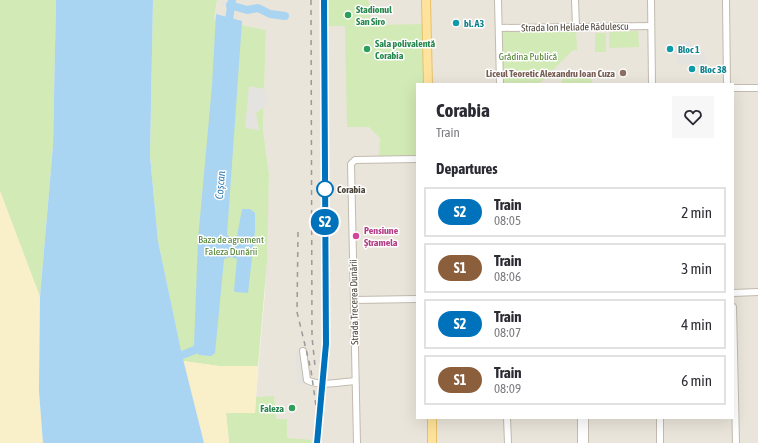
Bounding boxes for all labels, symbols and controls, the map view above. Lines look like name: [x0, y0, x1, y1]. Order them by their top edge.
place label: Stadionul San Siro: [356, 4, 392, 27]
marker: Stadionul San Siro: [343, 10, 353, 20]
marker: bl. A3: [451, 18, 461, 28]
place label: bl. A3: [464, 18, 484, 29]
street label: Strada Ion Heliade Rădulescu: [521, 21, 629, 33]
place label: Sala polivalentă Corabia: [375, 38, 435, 61]
marker: Sala polivalentă Corabia: [362, 44, 372, 54]
marker: Bloc 1: [665, 44, 675, 54]
place label: Bloc 1: [678, 44, 700, 55]
park label: Grădina Publică: [499, 51, 558, 62]
marker: Bloc 38: [687, 64, 697, 74]
place label: Bloc 38: [700, 64, 727, 75]
place label: Liceul Teoretic Alexandru Ioan Cuza: [486, 68, 615, 79]
marker: Liceul Teoretic Alexandru Ioan Cuza: [618, 68, 628, 78]
button: heart: [672, 96, 714, 138]
text: Corabia: [436, 99, 490, 121]
text: Train: [436, 125, 460, 140]
text: Departures: [436, 160, 498, 177]
water label: Coșcan: [213, 170, 227, 200]
marker: Corabia: [316, 180, 334, 198]
place label: Corabia: [337, 184, 366, 195]
text: Train: [494, 196, 522, 213]
text: S2: [454, 204, 466, 220]
text: 2 min: [681, 204, 712, 221]
line badge: S2: [307, 209, 343, 235]
text: 08:05: [494, 213, 521, 228]
text: S2: [319, 214, 331, 230]
place label: Pensiune Ștramela: [364, 225, 399, 248]
marker: Pensiune Ștramela: [351, 231, 361, 241]
park label: Baza de agrement Faleza Dunării: [198, 234, 264, 257]
text: Train: [494, 252, 522, 269]
street label: Strada Trecerea Dunării: [348, 259, 360, 345]
text: S1: [454, 260, 466, 276]
text: 3 min: [681, 260, 712, 277]
text: 08:06: [494, 269, 521, 284]
text: Train: [494, 308, 522, 325]
text: S2: [454, 316, 466, 332]
text: 4 min: [681, 316, 712, 333]
text: 08:07: [494, 325, 521, 340]
text: Train: [494, 364, 522, 381]
text: S1: [454, 372, 466, 388]
text: 6 min: [681, 372, 712, 389]
text: 08:09: [494, 381, 521, 396]
place label: Faleza: [260, 403, 284, 414]
marker: Faleza: [287, 403, 297, 413]

